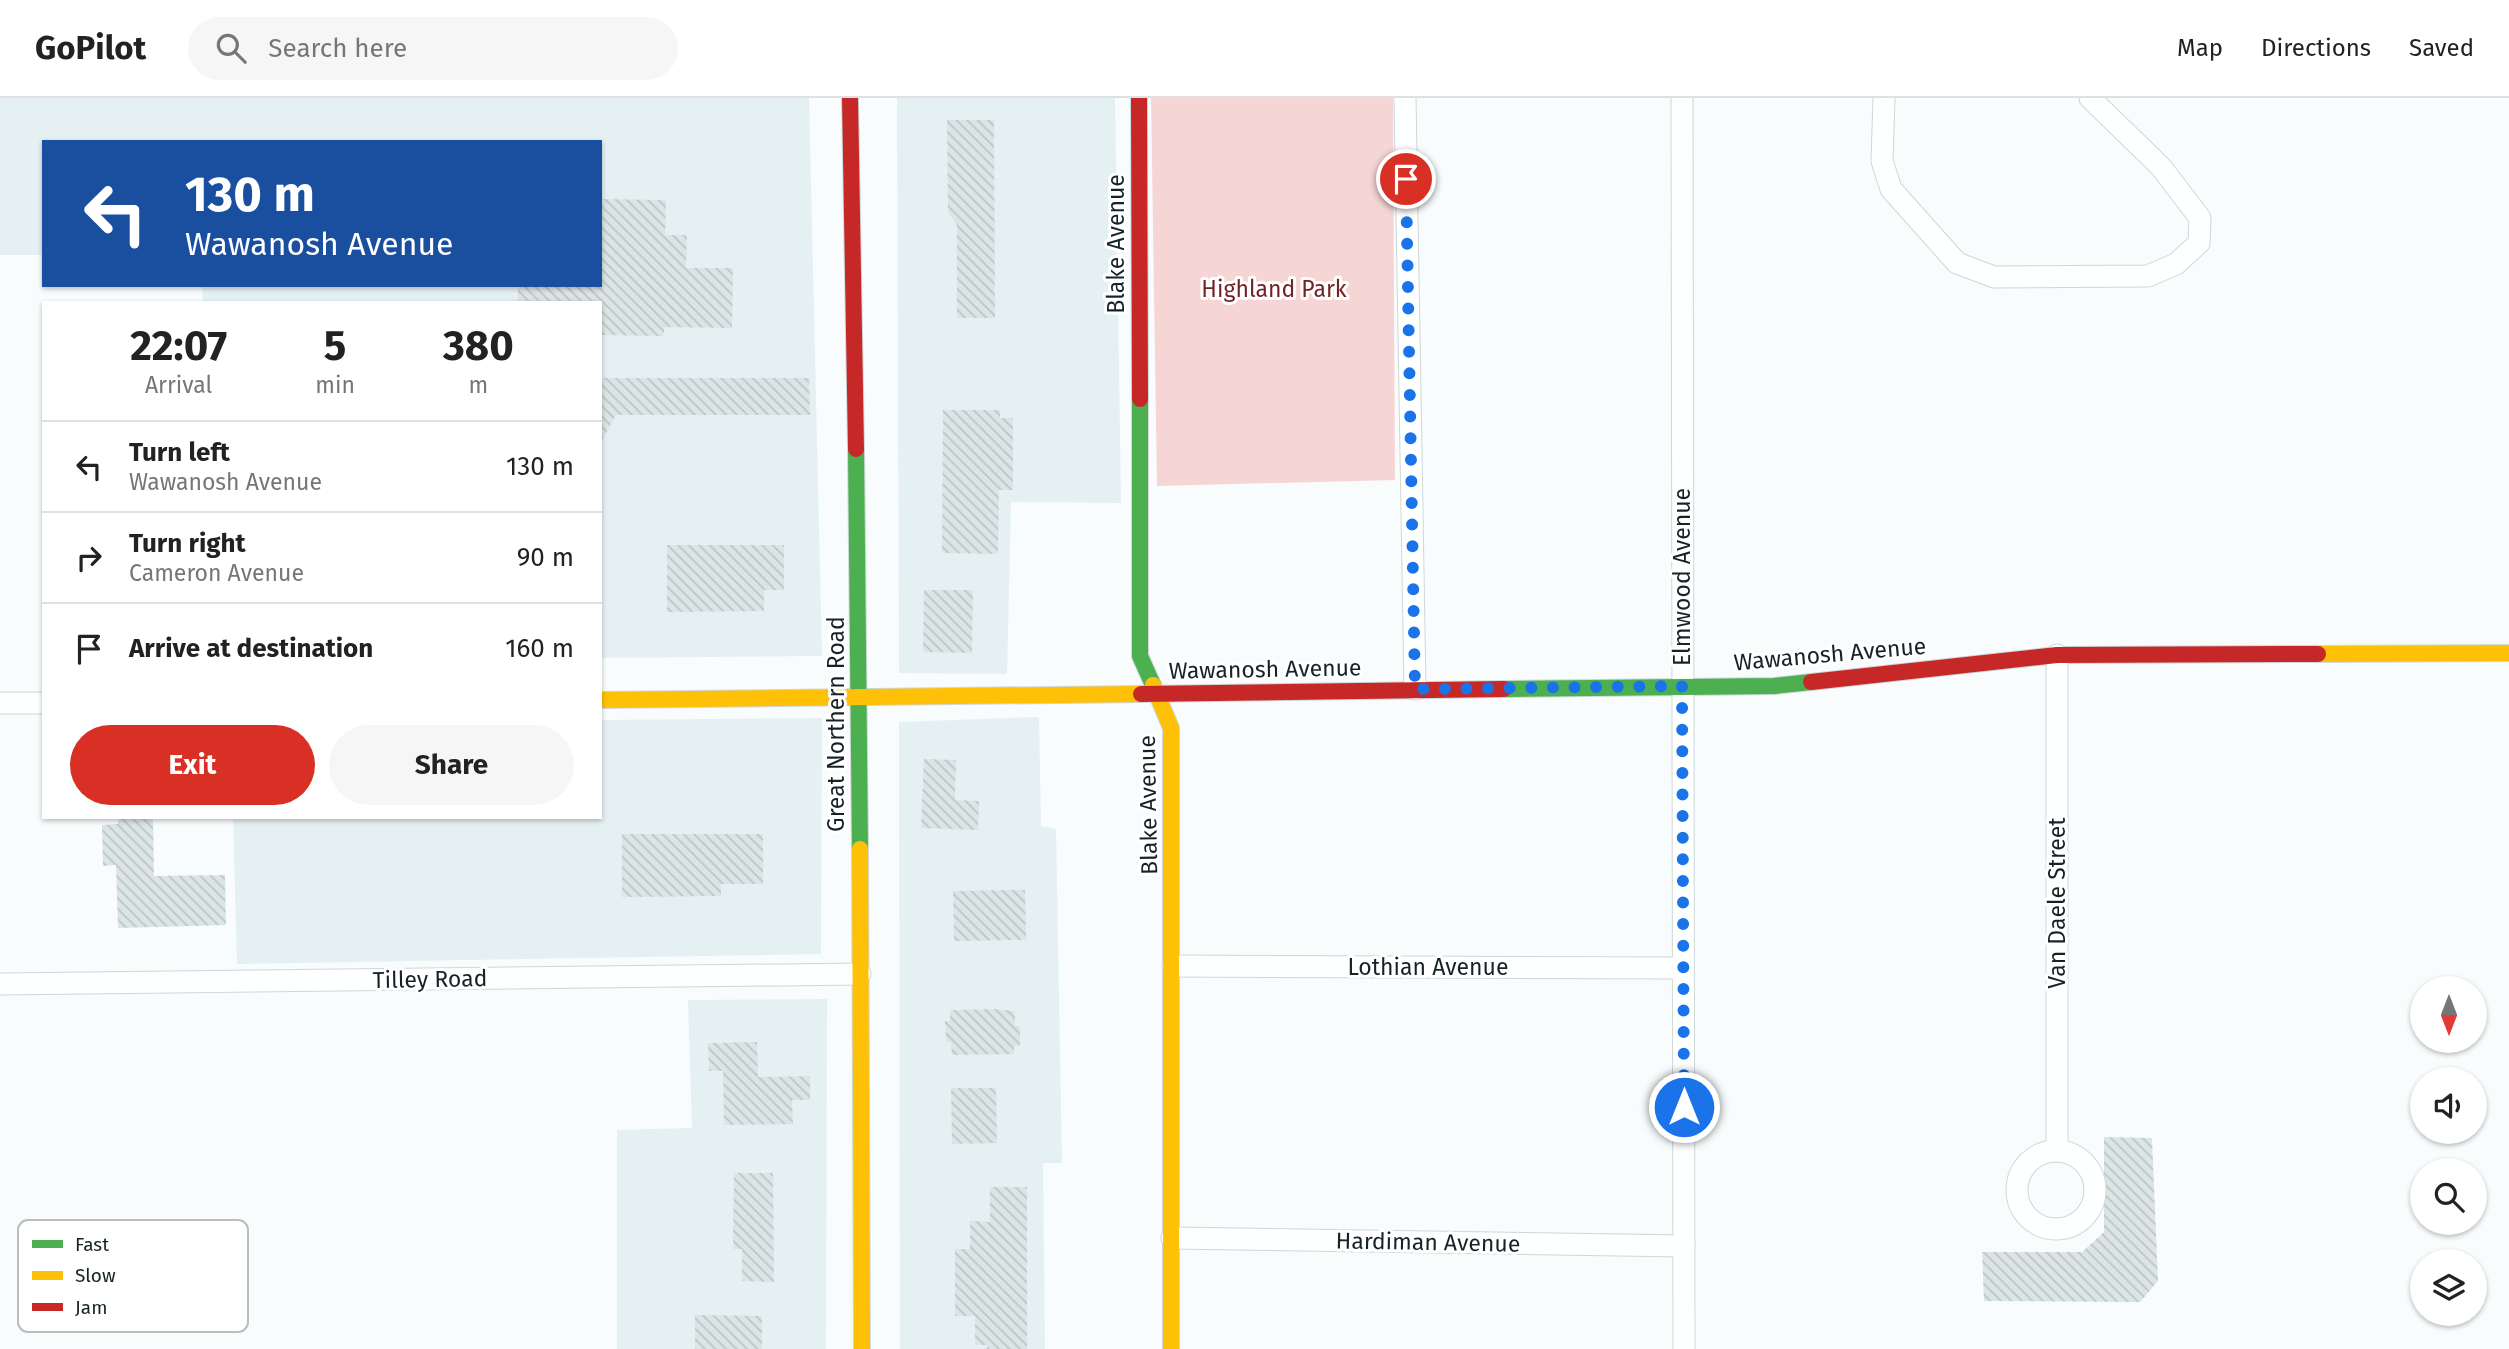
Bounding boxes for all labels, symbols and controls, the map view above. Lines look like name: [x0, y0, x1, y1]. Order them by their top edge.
search box: [188, 17, 678, 80]
text: GoPilot: [35, 28, 146, 68]
icon: search: [212, 29, 250, 67]
text: Search here: [268, 33, 407, 64]
text: Map: [2177, 34, 2223, 62]
text: Directions: [2261, 34, 2371, 62]
text: Saved: [2409, 34, 2474, 62]
pin: [1376, 149, 1436, 209]
icon: arrive: [1387, 160, 1425, 198]
text: 130 m: [185, 165, 315, 224]
icon: left: [70, 168, 161, 259]
street label: Blake Avenue: [1102, 174, 1130, 314]
text: Wawanosh Avenue: [185, 225, 454, 263]
park label: Highland Park: [1201, 275, 1347, 303]
text: 22:07: [130, 321, 227, 371]
text: 5: [324, 321, 346, 371]
text: 380: [443, 321, 514, 371]
text: Arrival: [145, 371, 212, 399]
text: min: [315, 371, 355, 399]
text: m: [469, 371, 488, 399]
text: Turn left: [129, 437, 230, 468]
icon: left: [70, 448, 108, 486]
text: 130 m: [506, 451, 574, 482]
text: Wawanosh Avenue: [129, 468, 322, 496]
street label: Elmwood Avenue: [1668, 488, 1696, 666]
text: Turn right: [129, 528, 246, 559]
icon: right: [70, 539, 108, 577]
text: 90 m: [517, 542, 574, 573]
text: Cameron Avenue: [129, 559, 304, 587]
street label: Great Northern Road: [822, 616, 850, 832]
icon: arrive: [70, 630, 108, 668]
street label: Wawanosh Avenue: [1733, 632, 1927, 676]
text: Arrive at destination: [129, 633, 373, 664]
text: 160 m: [505, 633, 574, 664]
street label: Wawanosh Avenue: [1168, 653, 1362, 685]
button: Exit: [70, 725, 315, 805]
button: Share: [329, 725, 574, 805]
street label: Blake Avenue: [1133, 735, 1163, 875]
street label: Van Daele Street: [2043, 817, 2071, 989]
street label: Lothian Avenue: [1347, 953, 1509, 981]
street label: Tilley Road: [372, 964, 488, 994]
north arrow: [2410, 976, 2487, 1054]
map controls: [2410, 976, 2487, 1326]
button: sound: [2410, 1067, 2487, 1144]
position arrow: [1647, 1070, 1721, 1144]
button: search: [2410, 1158, 2487, 1235]
legend: [18, 1220, 248, 1332]
street label: Hardiman Avenue: [1335, 1226, 1521, 1258]
text: Fast: [75, 1233, 109, 1256]
button: layers: [2410, 1249, 2487, 1326]
text: Slow: [75, 1264, 116, 1287]
text: Jam: [75, 1296, 107, 1319]

